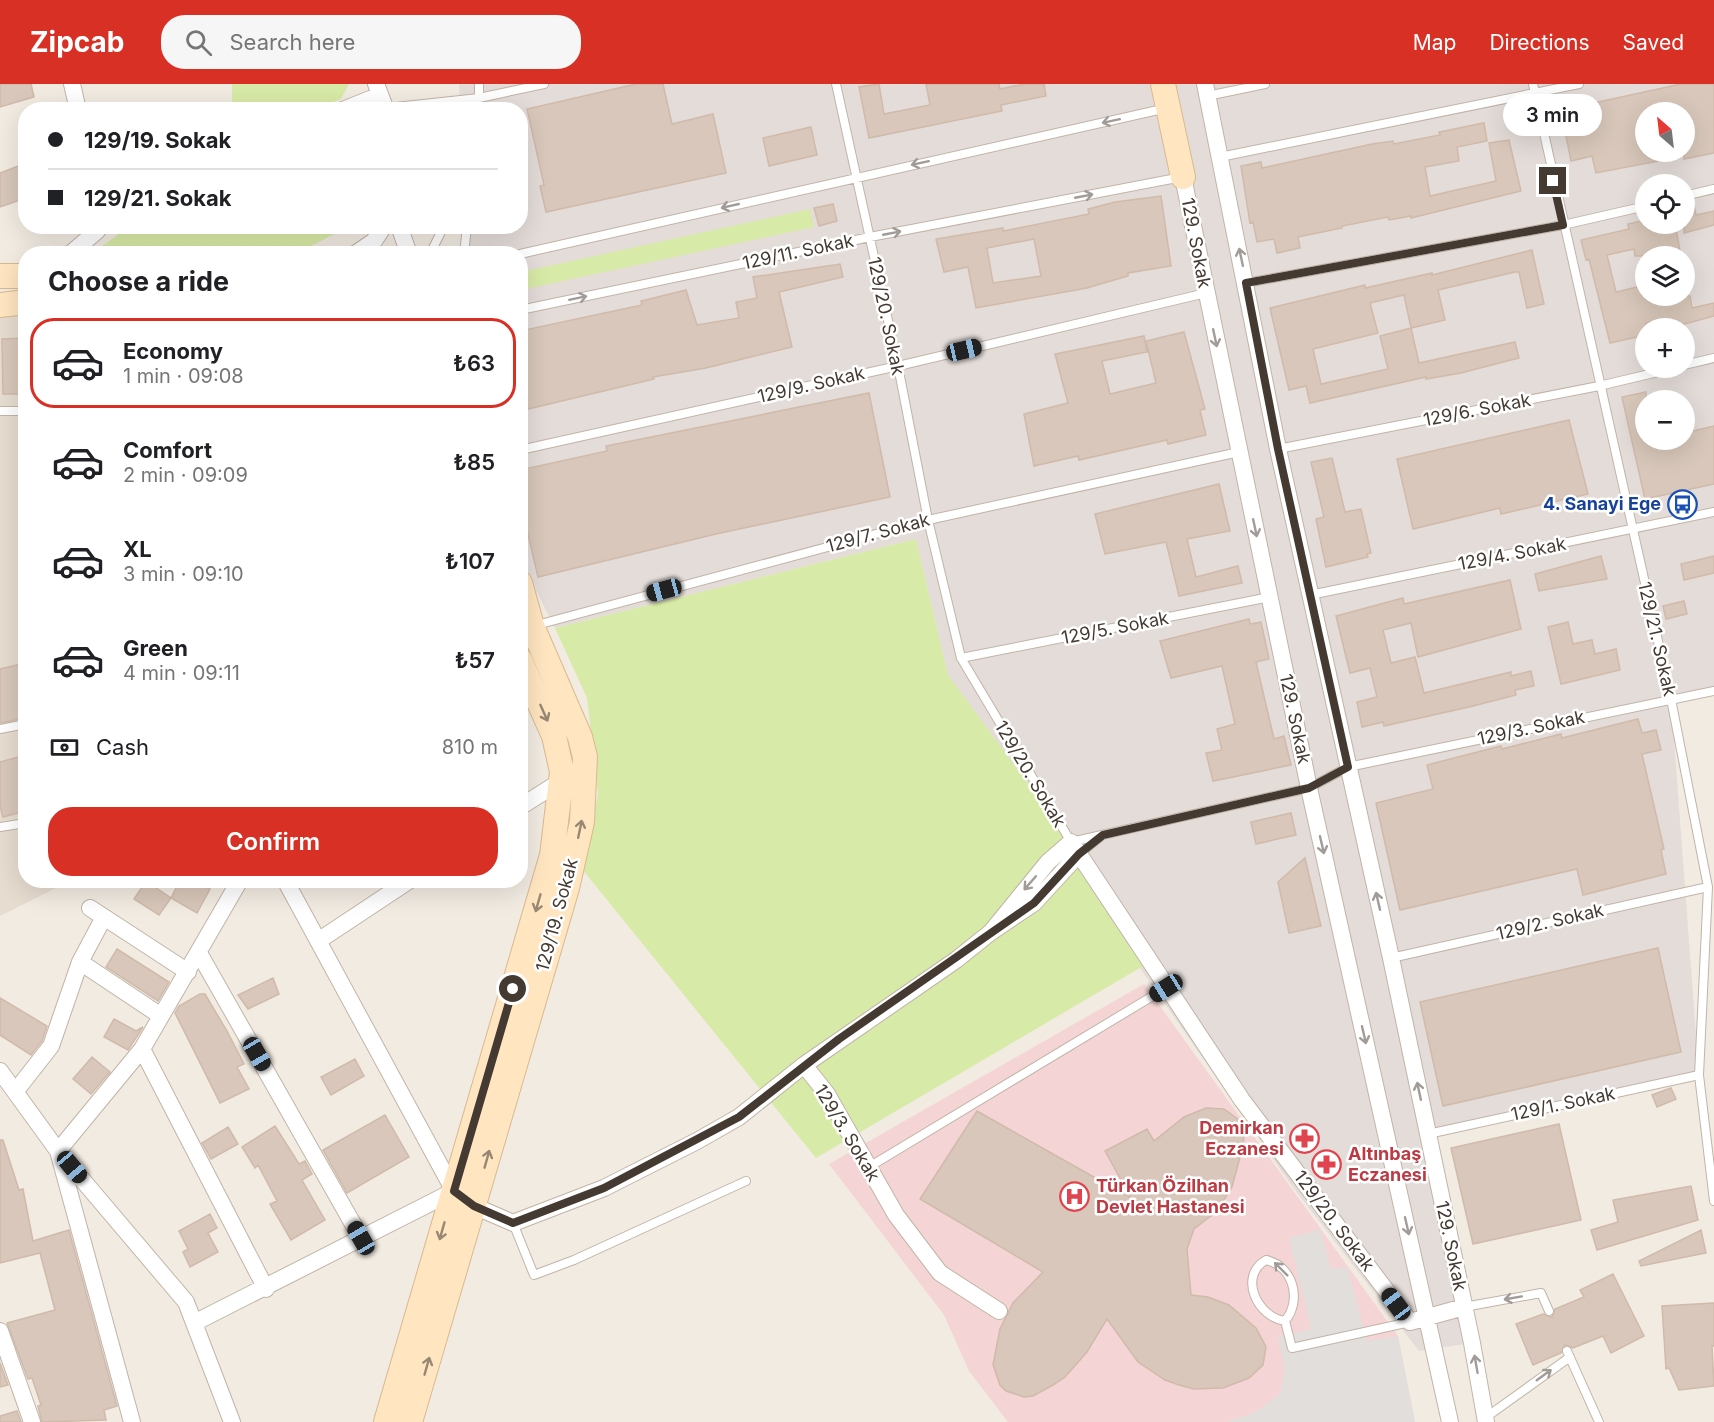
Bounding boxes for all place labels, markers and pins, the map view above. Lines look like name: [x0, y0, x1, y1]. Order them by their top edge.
bus stop icon: 4. Sanayi Ege: [1666, 488, 1698, 520]
place label: 4. Sanayi Ege: [1543, 493, 1661, 514]
place label: Demirkan Eczanesi: [1199, 1117, 1284, 1159]
pharmacy icon: Demirkan Eczanesi: [1289, 1122, 1321, 1154]
place label: Altınbaş Eczanesi: [1348, 1143, 1427, 1185]
pharmacy icon: Altınbaş Eczanesi: [1311, 1148, 1343, 1180]
place label: Türkan Özilhan Devlet Hastanesi: [1096, 1175, 1245, 1217]
hospital icon: Türkan Özilhan Devlet Hastanesi: [1059, 1180, 1091, 1212]

